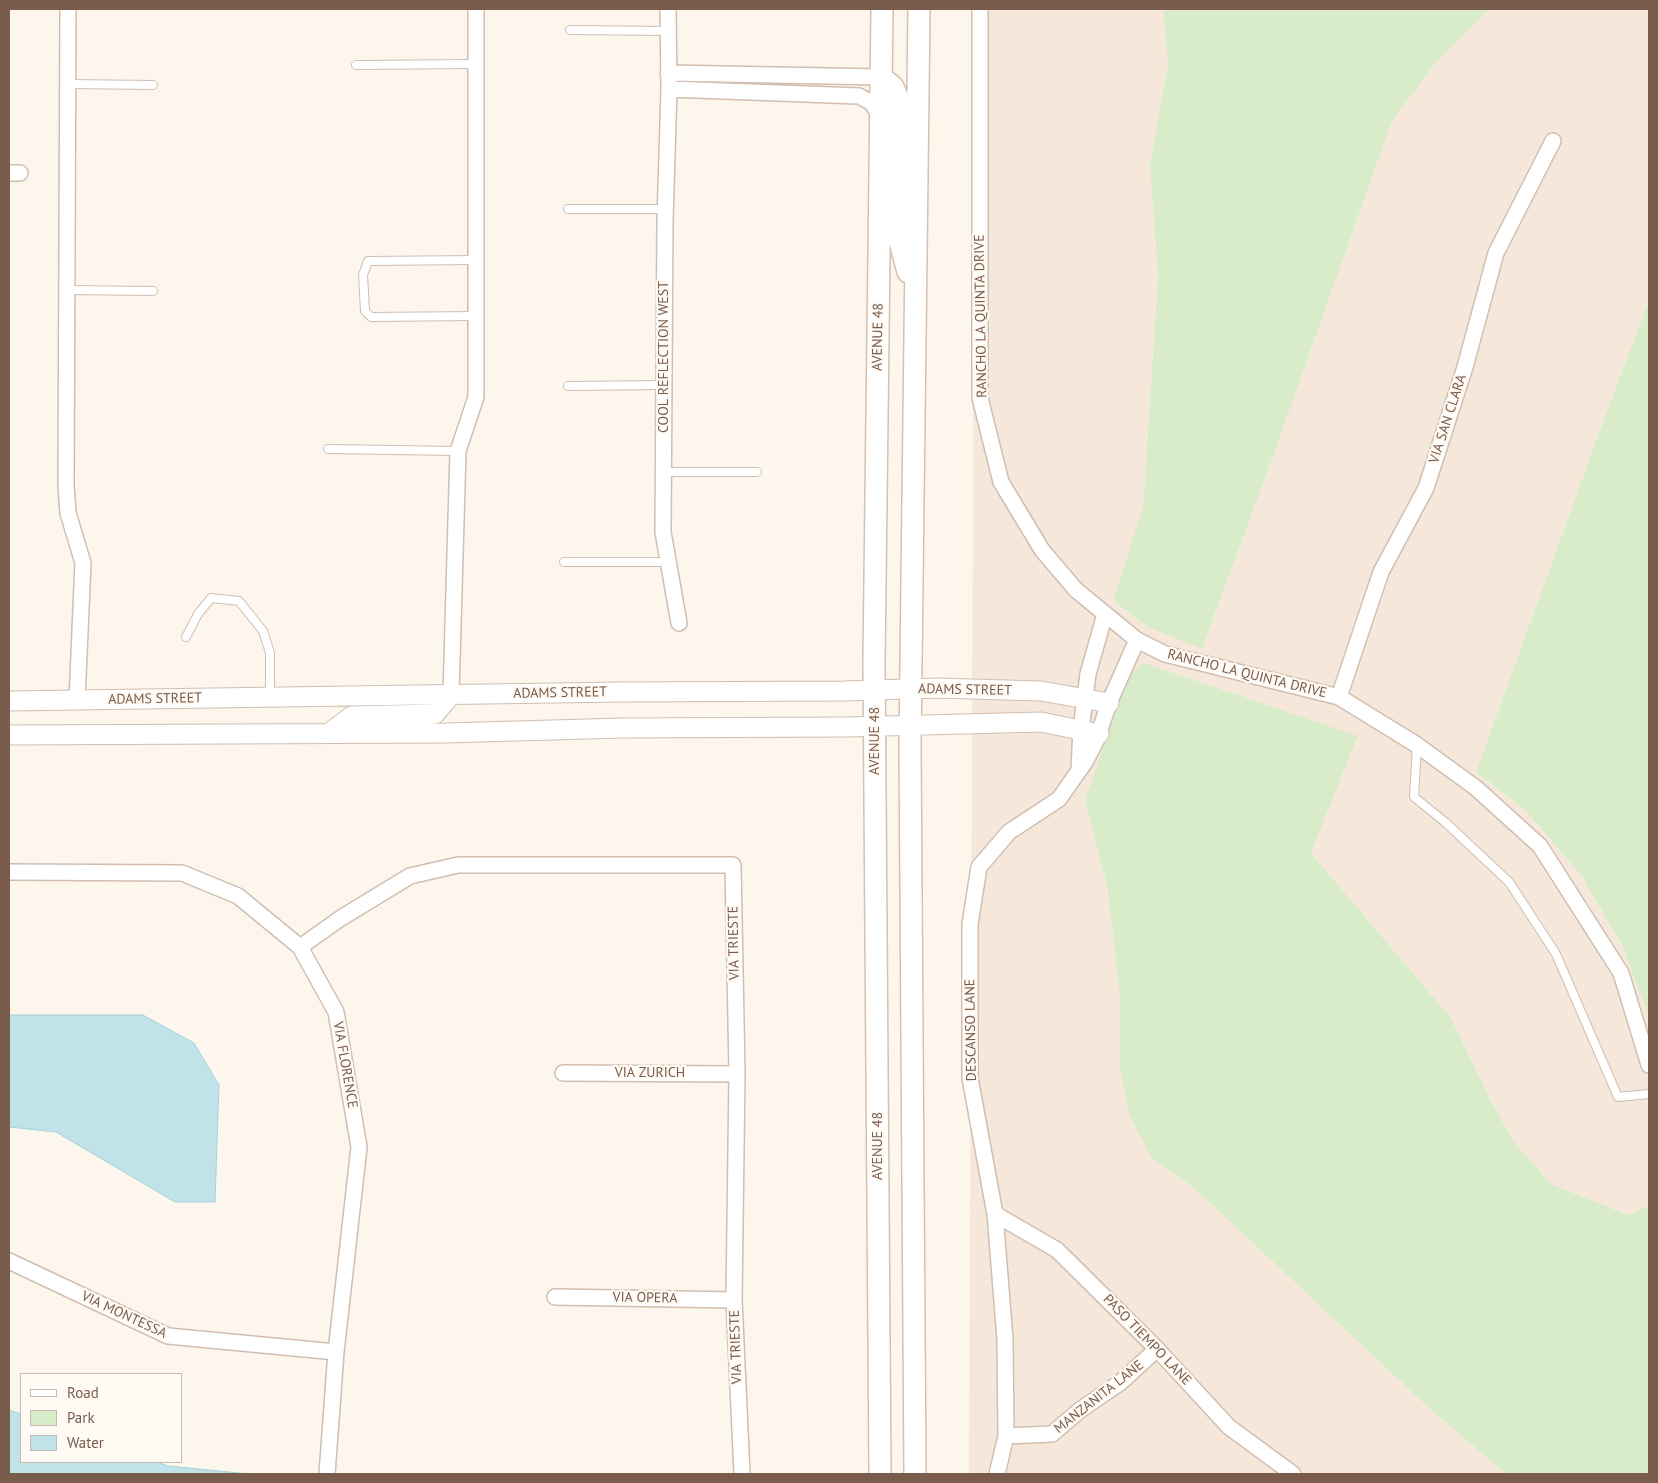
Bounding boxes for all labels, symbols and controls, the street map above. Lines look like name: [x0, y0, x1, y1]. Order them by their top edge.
street label: RANCHO LA QUINTA DRIVE: [971, 234, 991, 398]
street label: COOL REFLECTION WEST: [656, 281, 672, 433]
street label: AVENUE 48: [869, 303, 887, 371]
street label: VIA SAN CLARA: [1426, 372, 1470, 466]
street label: RANCHO LA QUINTA DRIVE: [1166, 646, 1328, 702]
street label: ADAMS STREET: [918, 681, 1012, 699]
street label: ADAMS STREET: [513, 684, 607, 702]
street label: ADAMS STREET: [108, 690, 202, 708]
street label: AVENUE 48: [867, 707, 883, 775]
street label: VIA TRIESTE: [725, 906, 743, 980]
street label: DESCANSO LANE: [962, 979, 980, 1081]
street label: VIA FLORENCE: [329, 1020, 361, 1110]
street label: VIA ZURICH: [615, 1065, 685, 1081]
street label: AVENUE 48: [870, 1112, 886, 1180]
street label: VIA MONTESSA: [79, 1288, 169, 1342]
street label: VIA OPERA: [612, 1289, 678, 1307]
street label: PASO TIEMPO LANE: [1099, 1291, 1195, 1389]
street label: VIA TRIESTE: [726, 1310, 746, 1384]
street label: MANZANITA LANE: [1051, 1357, 1147, 1437]
legend: [20, 1373, 182, 1463]
text: Road: [67, 1383, 99, 1402]
text: Park: [67, 1408, 95, 1427]
text: Water: [67, 1433, 104, 1452]

